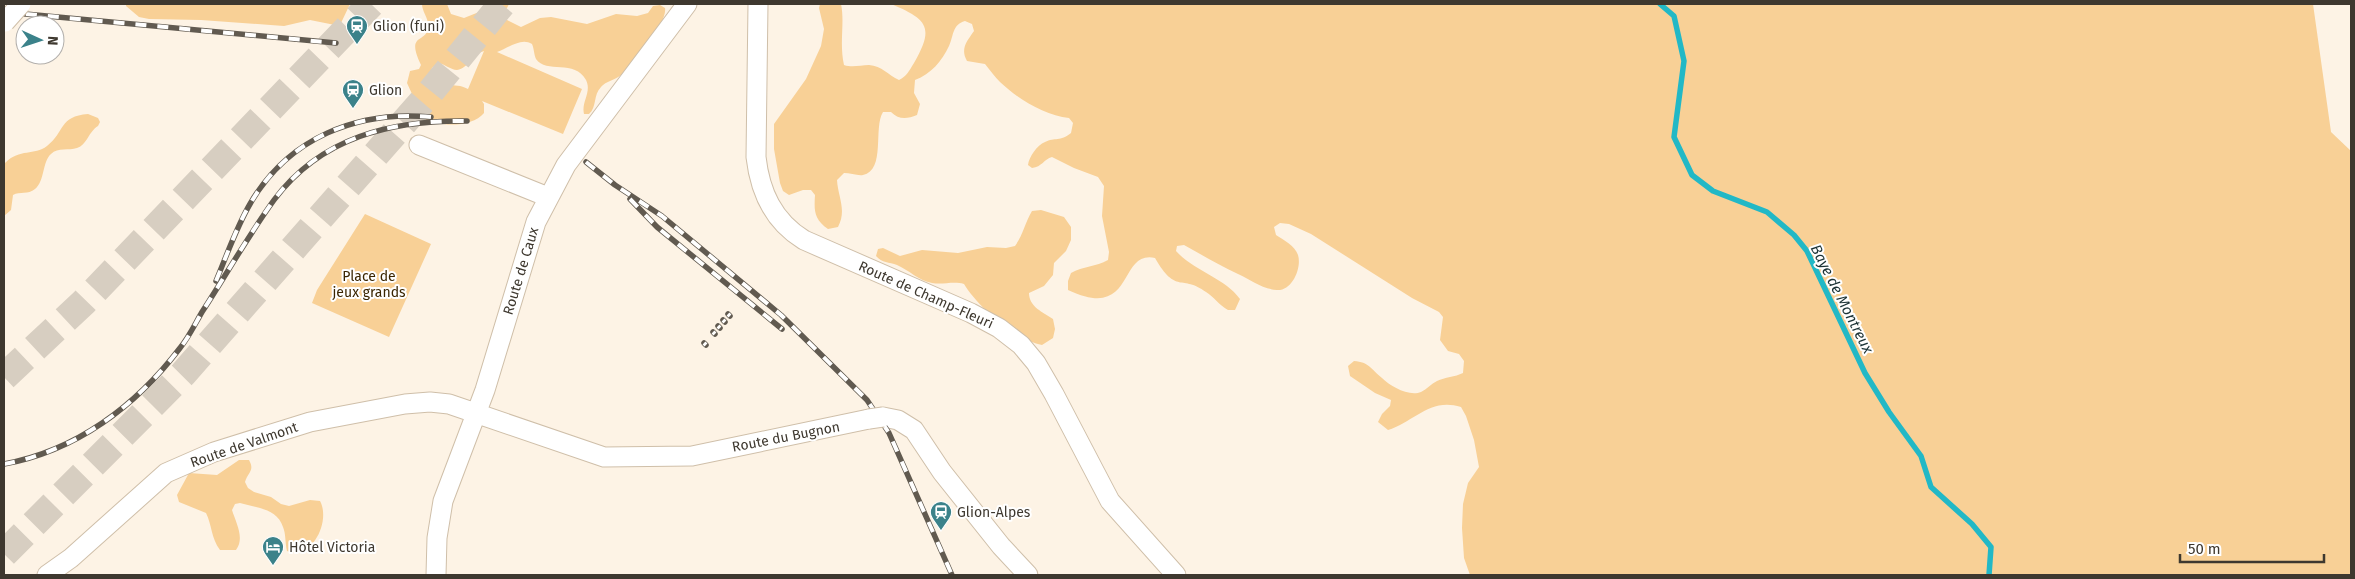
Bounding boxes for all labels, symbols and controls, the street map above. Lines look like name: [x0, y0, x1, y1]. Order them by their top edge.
station icon: Glion (funi): [345, 14, 369, 45]
north arrow: [15, 15, 65, 65]
place label: Glion (funi): [373, 18, 444, 35]
text: N: [44, 36, 61, 46]
station icon: Glion: [341, 78, 365, 109]
place label: Glion: [369, 82, 402, 99]
street label: Route de Caux: [500, 225, 542, 317]
water label: Baye de Montreux: [1807, 241, 1878, 357]
street label: Route de Champ-Fleuri: [856, 258, 996, 332]
park label: Place de jeux grands: [331, 268, 406, 301]
street label: Route de Valmont: [188, 418, 301, 471]
street label: Route du Bugnon: [731, 418, 841, 456]
station icon: Glion-Alpes: [929, 500, 953, 531]
place label: Glion-Alpes: [957, 504, 1031, 521]
scale bar: [2180, 532, 2324, 564]
hotel icon: Hôtel Victoria: [261, 535, 285, 566]
place label: Hôtel Victoria: [289, 539, 375, 556]
text: 50 m: [2188, 540, 2221, 558]

